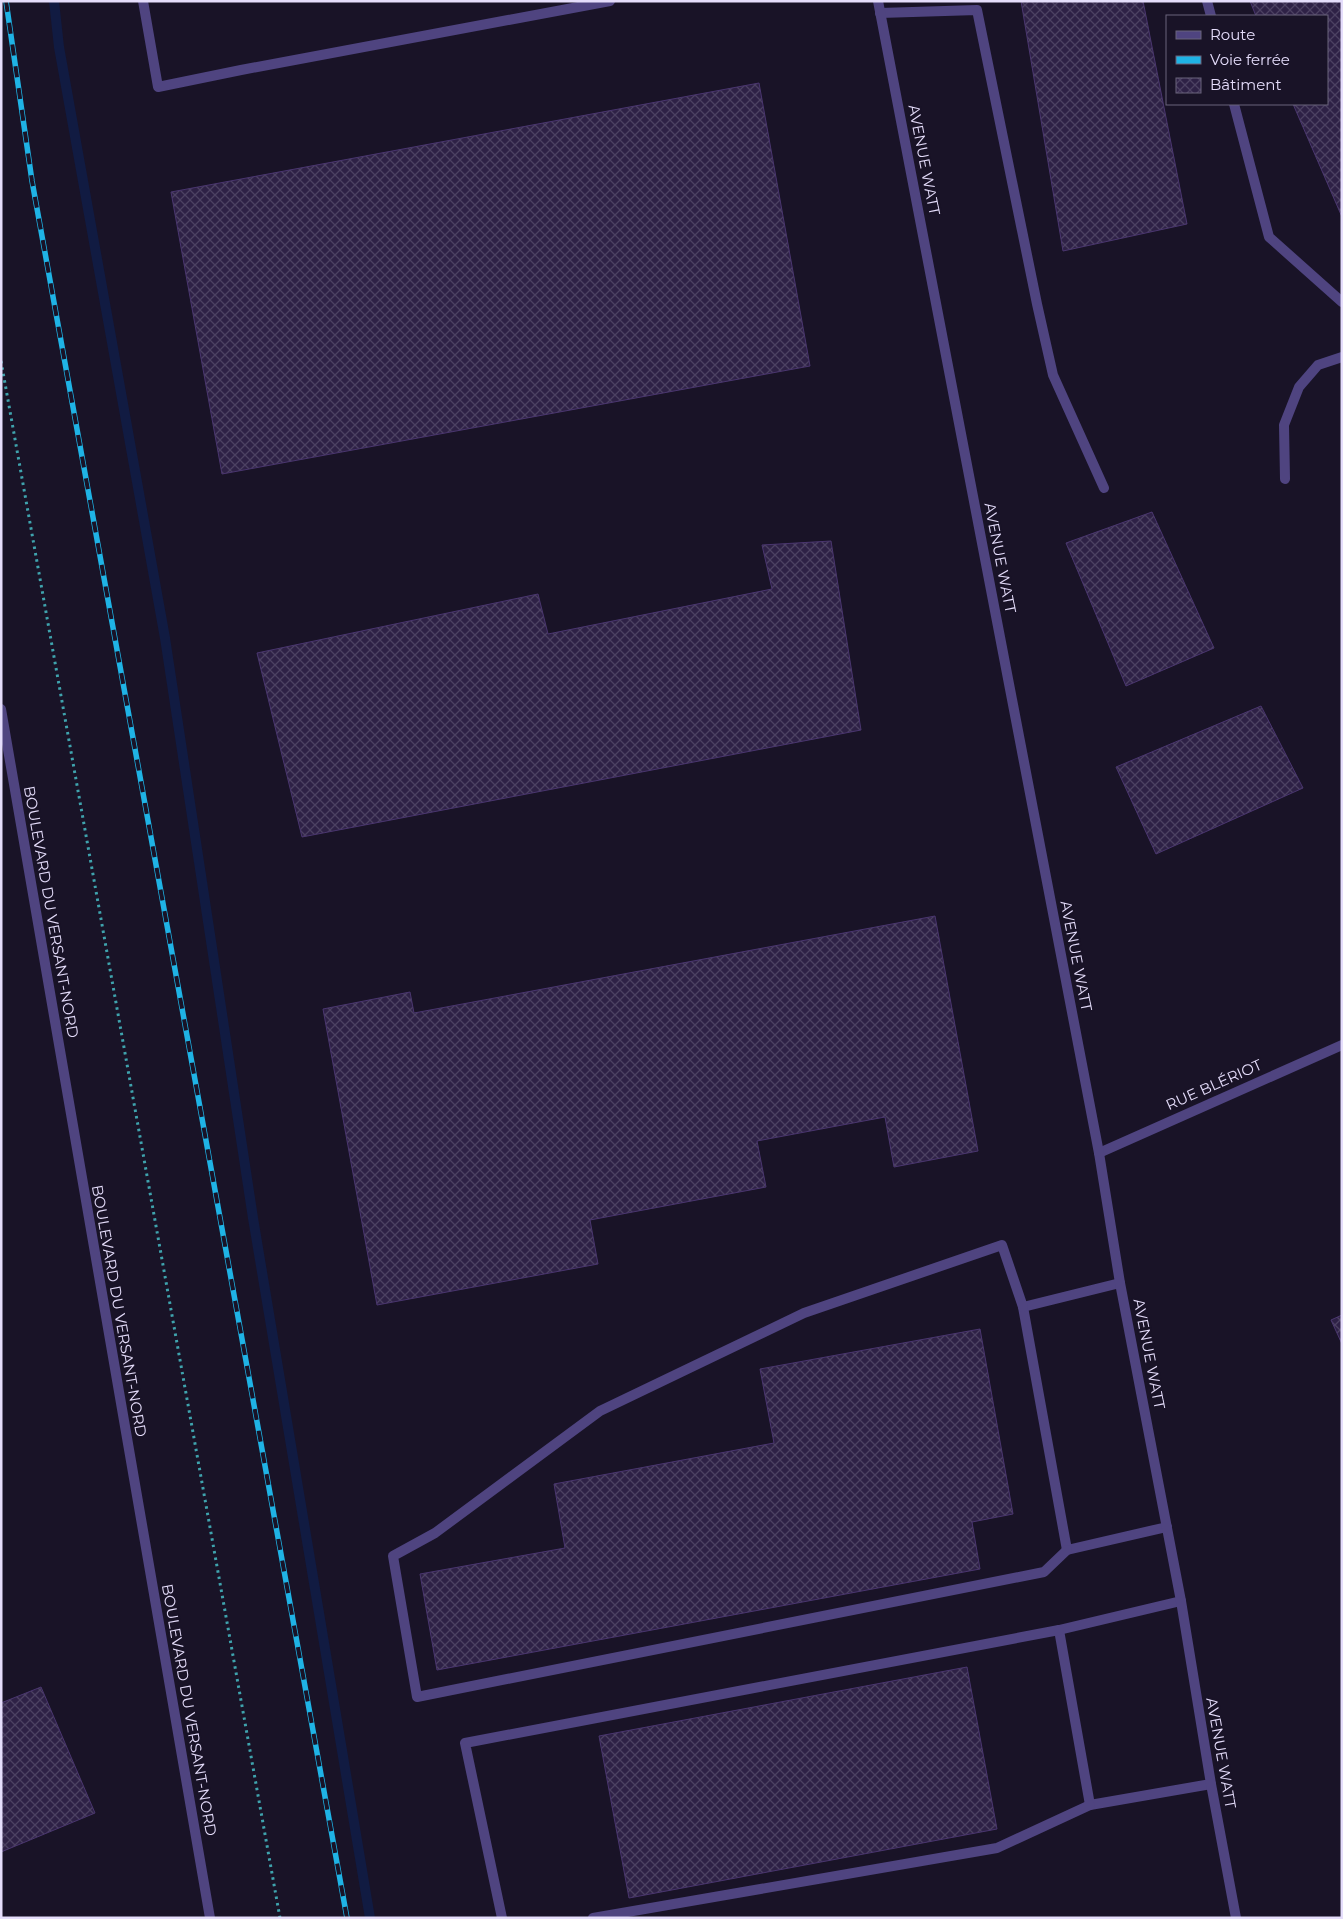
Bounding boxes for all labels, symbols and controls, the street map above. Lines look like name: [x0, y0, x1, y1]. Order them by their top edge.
legend: [1166, 15, 1328, 105]
text: Route: [1210, 25, 1255, 44]
text: Voie ferrée: [1210, 50, 1290, 69]
text: Bâtiment: [1210, 75, 1282, 94]
street label: AVENUE WATT: [904, 103, 945, 217]
street label: AVENUE WATT: [980, 501, 1021, 615]
street label: BOULEVARD DU VERSANT-NORD: [20, 784, 83, 1039]
street label: AVENUE WATT: [1056, 899, 1097, 1013]
street label: RUE BLÉRIOT: [1163, 1055, 1265, 1114]
street label: BOULEVARD DU VERSANT-NORD: [88, 1183, 151, 1438]
street label: AVENUE WATT: [1129, 1297, 1170, 1411]
street label: BOULEVARD DU VERSANT-NORD: [158, 1582, 221, 1837]
street label: AVENUE WATT: [1202, 1696, 1241, 1810]

